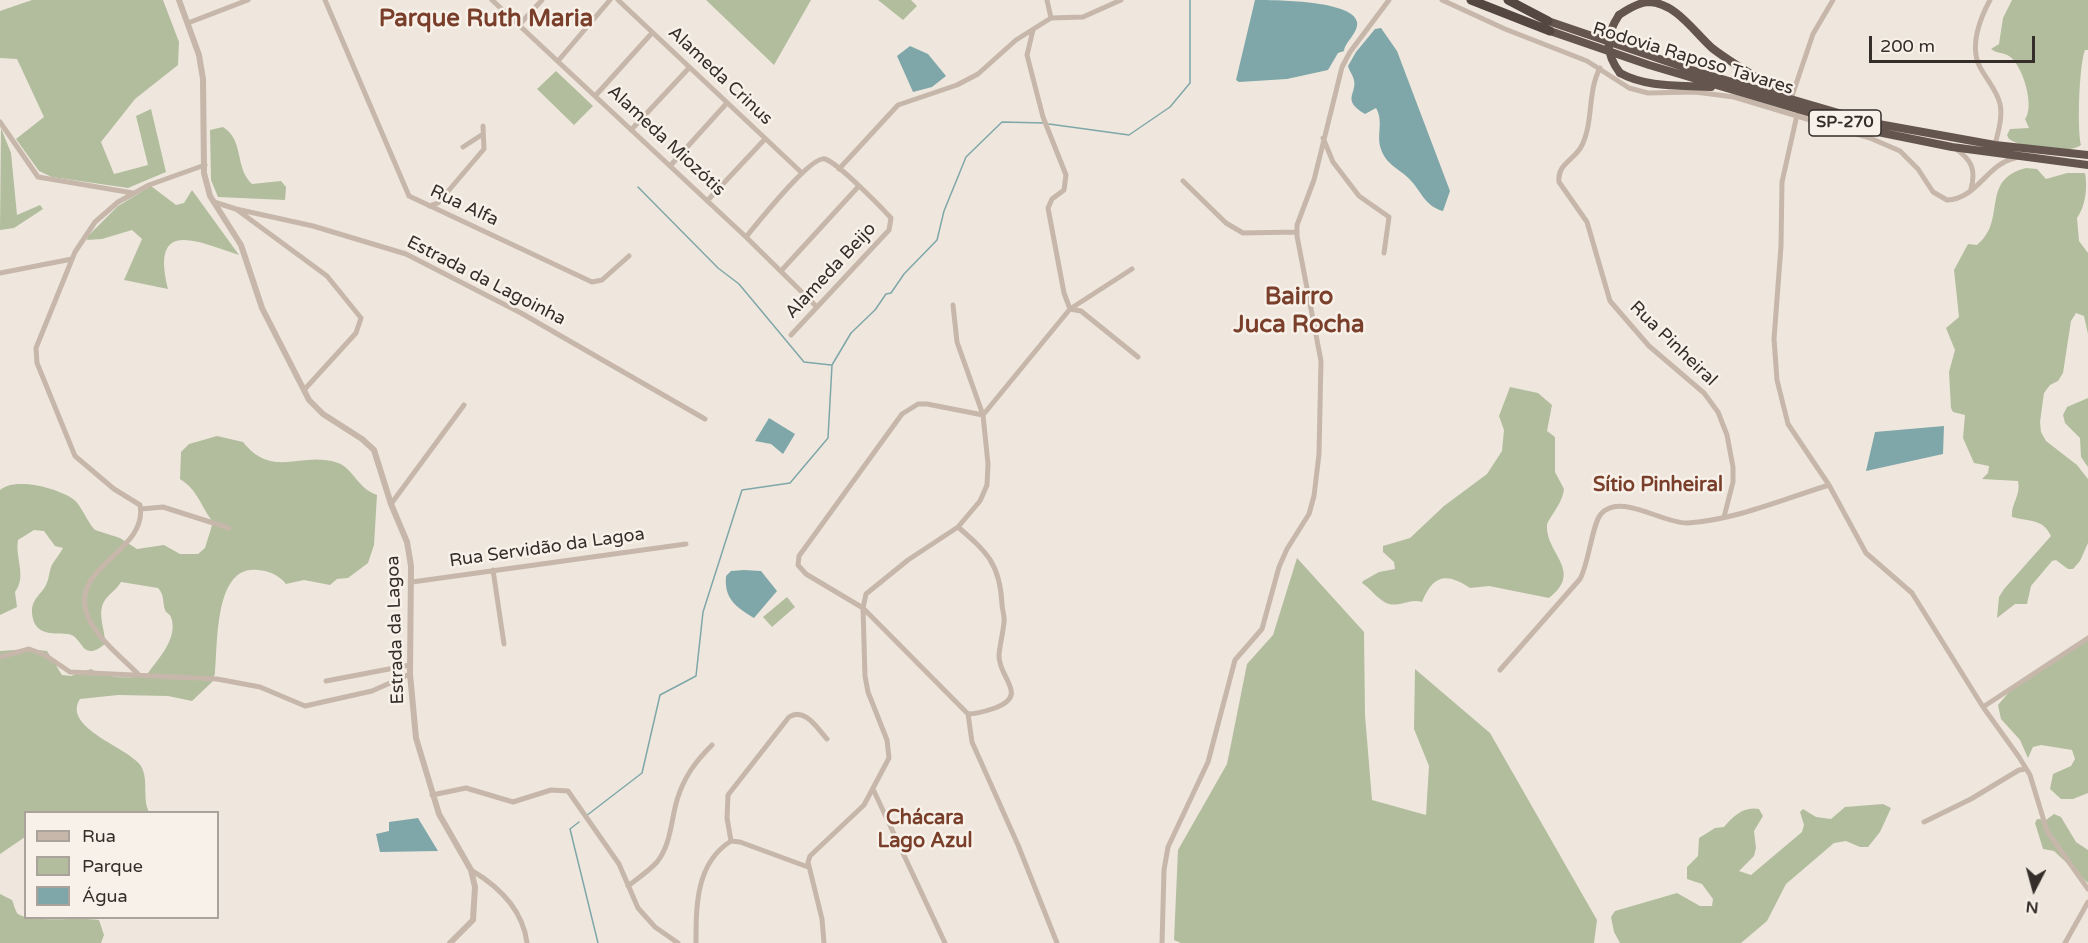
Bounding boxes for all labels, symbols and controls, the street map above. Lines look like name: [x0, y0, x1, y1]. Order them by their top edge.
district label: Parque Ruth Maria: [379, 6, 593, 34]
street label: Rodovia Raposo Tavares: [1590, 18, 1796, 100]
street label: Alameda Crinus: [663, 22, 777, 130]
scale bar: [1872, 24, 2038, 62]
text: 200 m: [1880, 35, 1935, 57]
street label: Alameda Miozótis: [603, 81, 729, 201]
road number: SP-270: [1809, 110, 1881, 136]
street label: Rua Alfa: [426, 181, 502, 231]
street label: Alameda Beijo: [781, 219, 881, 323]
street label: Estrada da Lagoinha: [403, 232, 569, 330]
district label: Bairro Juca Rocha: [1234, 284, 1364, 340]
street label: Rua Pinheiral: [1625, 297, 1721, 391]
district label: Sítio Pinheiral: [1593, 474, 1723, 498]
street label: Rua Servidão da Lagoa: [448, 524, 646, 572]
street label: Estrada da Lagoa: [383, 555, 409, 705]
district label: Chácara Lago Azul: [878, 807, 972, 854]
legend: [24, 811, 219, 919]
text: Rua: [82, 825, 116, 847]
text: Parque: [82, 855, 143, 877]
north arrow: [2004, 859, 2064, 919]
text: Água: [82, 885, 128, 907]
text: N: [2025, 896, 2040, 918]

